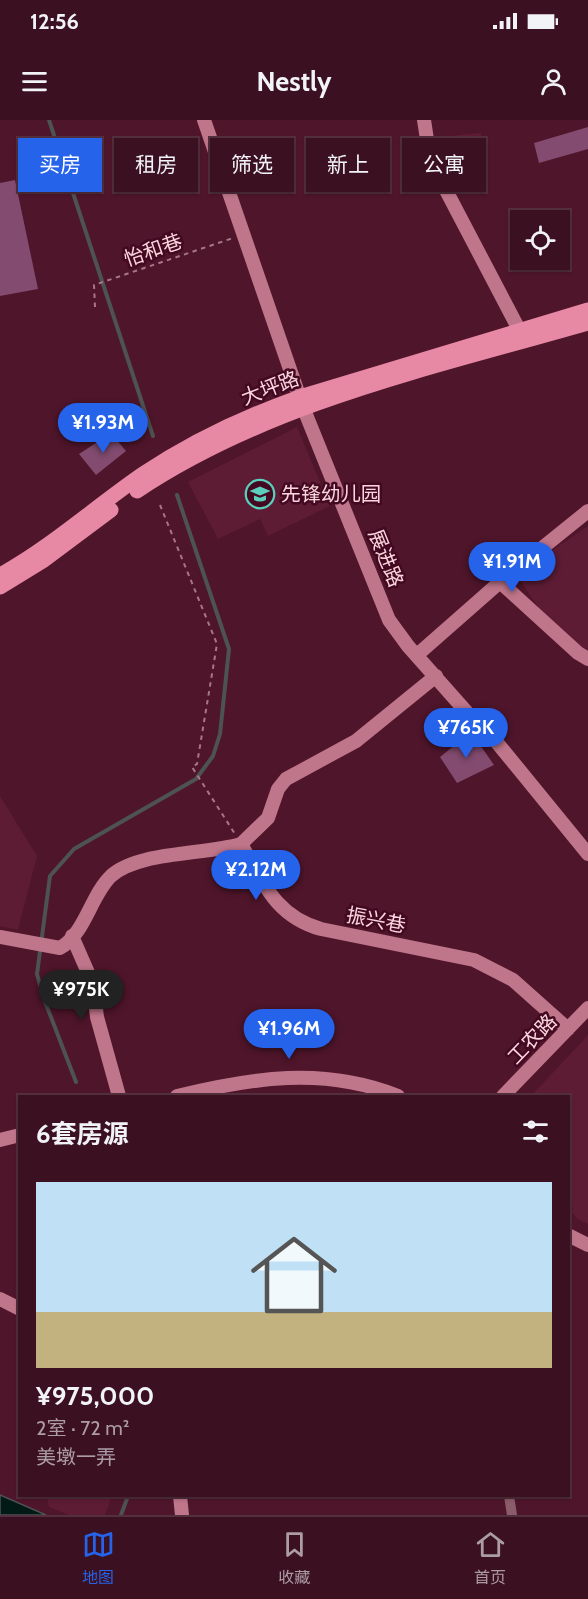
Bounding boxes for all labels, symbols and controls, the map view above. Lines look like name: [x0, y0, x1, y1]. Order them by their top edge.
text: 12:56: [30, 8, 79, 35]
icon: menu: [18, 65, 51, 98]
text: Nestly: [257, 65, 331, 98]
icon: person: [537, 65, 570, 98]
chip: 买房: [18, 138, 102, 192]
chip: 租房: [114, 138, 198, 192]
chip: 筛选: [210, 138, 294, 192]
chip: 新上: [306, 138, 390, 192]
chip: 公寓: [402, 138, 486, 192]
map controls: [510, 210, 570, 270]
button: locate: [510, 210, 570, 270]
street label: 怡和巷: [121, 229, 185, 271]
street label: 大坪路: [238, 366, 302, 410]
pin: ¥1.93M: [54, 403, 152, 454]
text: ¥1.93M: [72, 410, 134, 434]
school or university icon: 先锋幼儿园: [244, 478, 276, 510]
place label: 先锋幼儿园: [281, 482, 381, 506]
street label: 展进路: [364, 526, 408, 590]
pin: ¥1.91M: [463, 542, 561, 593]
text: ¥1.91M: [483, 549, 541, 573]
pin: ¥765K: [424, 708, 508, 759]
text: ¥765K: [438, 715, 494, 739]
pin: ¥2.12M: [207, 850, 305, 901]
text: ¥2.12M: [225, 857, 287, 881]
street label: 振兴巷: [344, 902, 408, 938]
pin: ¥975K: [39, 970, 123, 1021]
text: ¥975K: [53, 977, 109, 1001]
pin: ¥1.96M: [240, 1009, 338, 1060]
street label: 工农路: [503, 1009, 561, 1069]
text: ¥1.96M: [258, 1016, 320, 1040]
icon: filters: [519, 1115, 552, 1148]
text: 6套房源: [36, 1118, 129, 1150]
icon: home: [240, 1221, 348, 1329]
text: ¥975,000: [36, 1380, 154, 1412]
text: 2室 · 72 m²: [36, 1416, 129, 1440]
text: 美墩一弄: [36, 1445, 116, 1469]
tab: 地图: [82, 1528, 115, 1588]
tab: 收藏: [278, 1528, 311, 1588]
tab: 首页: [474, 1528, 507, 1588]

